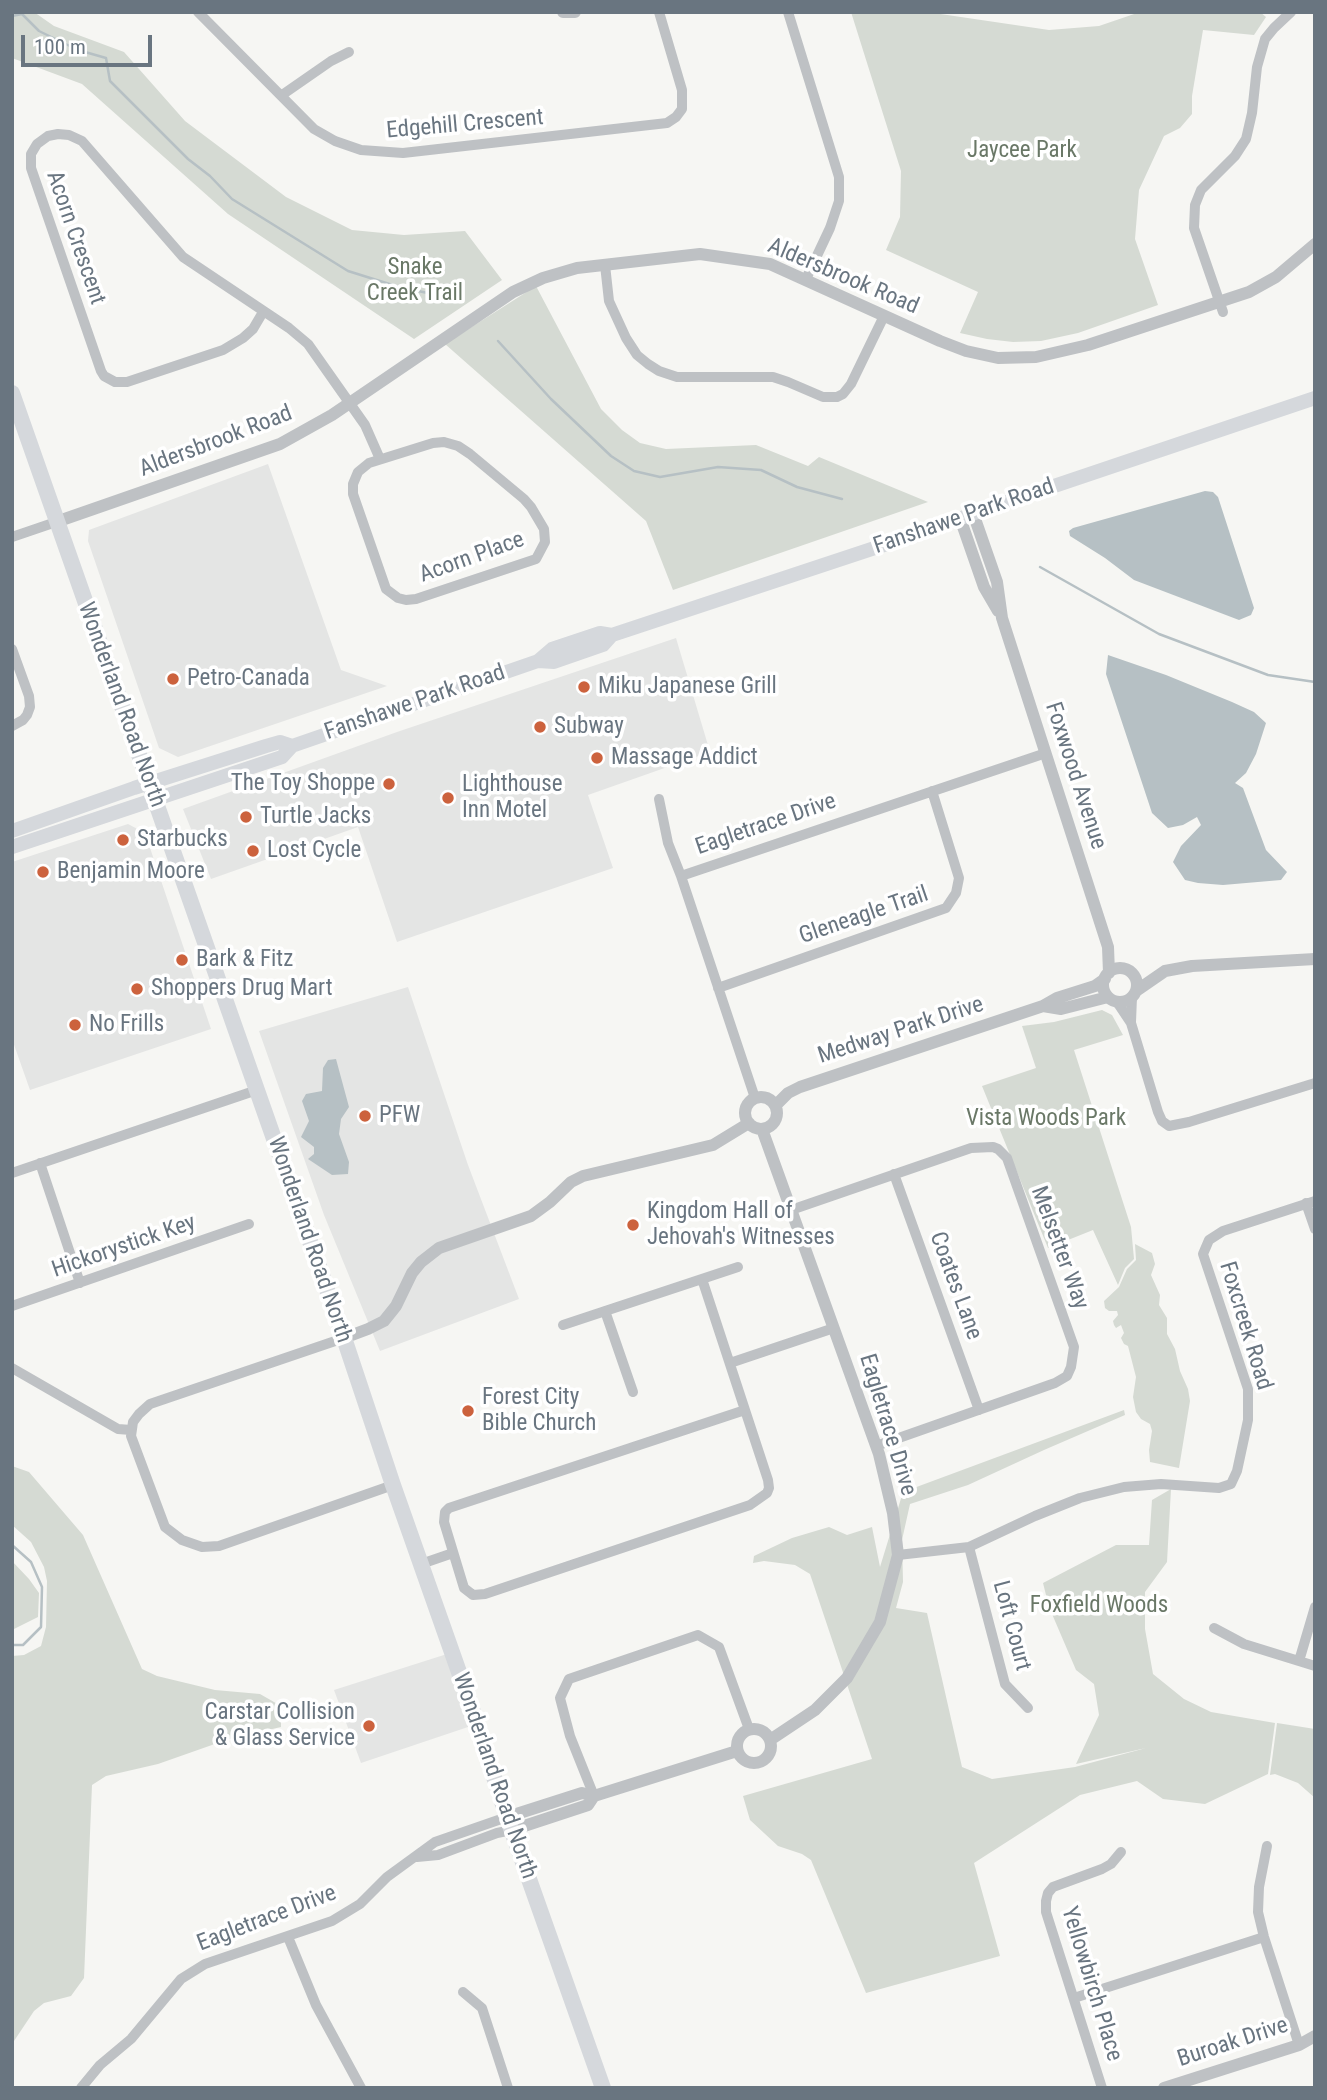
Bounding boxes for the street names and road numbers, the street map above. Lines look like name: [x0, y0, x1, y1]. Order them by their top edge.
street label: Edgehill Crescent: [385, 104, 545, 146]
street label: Acorn Crescent: [39, 168, 111, 308]
street label: Aldersbrook Road: [763, 233, 923, 321]
street label: Aldersbrook Road: [136, 400, 296, 484]
street label: Fanshawe Park Road: [870, 473, 1058, 561]
street label: Acorn Place: [416, 526, 528, 590]
street label: Wonderland Road North: [71, 599, 171, 811]
street label: Fanshawe Park Road: [321, 659, 509, 747]
street label: Foxwood Avenue: [1038, 699, 1112, 853]
street label: Eagletrace Drive: [692, 788, 840, 862]
street label: Gleneagle Trail: [796, 881, 932, 951]
street label: Medway Park Drive: [815, 991, 987, 1071]
street label: Wonderland Road North: [261, 1133, 357, 1347]
street label: Melsetter Way: [1024, 1183, 1094, 1313]
street label: Hickorystick Key: [49, 1210, 199, 1284]
street label: Coates Lane: [923, 1228, 987, 1344]
street label: Foxcreek Road: [1212, 1258, 1278, 1394]
street label: Eagletrace Drive: [852, 1351, 922, 1499]
street label: Loft Court: [986, 1578, 1036, 1674]
street label: Wonderland Road North: [446, 1669, 542, 1883]
street label: Eagletrace Drive: [194, 1880, 340, 1958]
street label: Yellowbirch Place: [1054, 1903, 1128, 2065]
street label: Buroak Drive: [1174, 2012, 1292, 2074]

